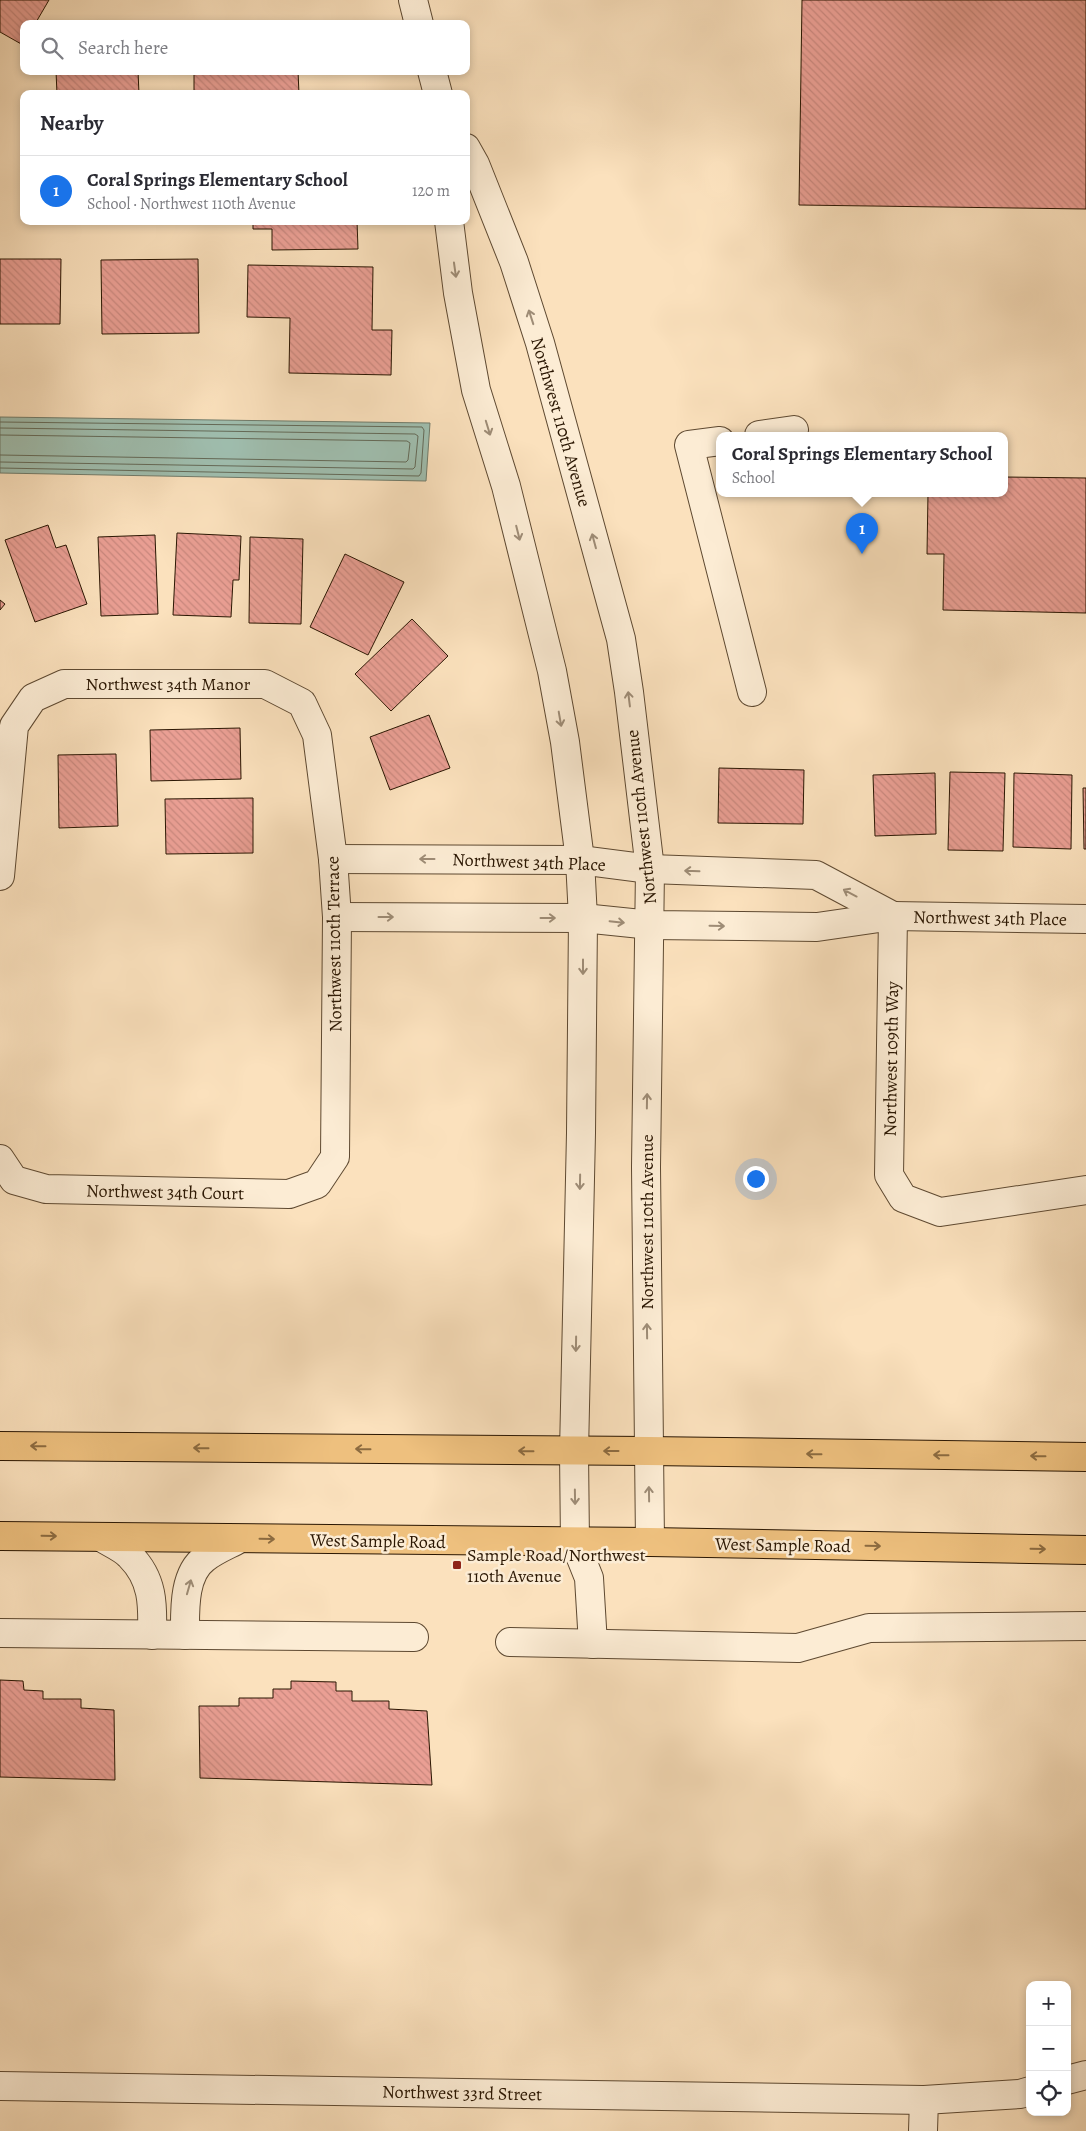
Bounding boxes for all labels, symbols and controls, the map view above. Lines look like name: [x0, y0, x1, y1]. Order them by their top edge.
search box: [20, 20, 470, 75]
icon: search: [38, 34, 66, 62]
text: Search here: [78, 35, 168, 61]
text: Nearby: [40, 109, 103, 137]
text: Coral Springs Elementary School: [87, 167, 348, 193]
text: 1: [53, 180, 59, 202]
text: 120 m: [412, 180, 450, 202]
text: School · Northwest 110th Avenue: [87, 193, 296, 215]
one-way arrow: [450, 261, 460, 277]
one-way arrow: [526, 310, 535, 325]
street label: Northwest 110th Avenue: [525, 334, 597, 510]
one-way arrow: [484, 420, 493, 436]
popup: [716, 432, 1008, 497]
text: Coral Springs Elementary School: [732, 441, 992, 467]
text: School: [732, 467, 775, 489]
pin: 1: [846, 513, 878, 554]
one-way arrow: [513, 525, 523, 541]
one-way arrow: [589, 533, 598, 549]
street label: Northwest 34th Manor: [86, 672, 250, 696]
one-way arrow: [624, 691, 634, 707]
one-way arrow: [556, 711, 566, 727]
street label: Northwest 110th Avenue: [620, 728, 662, 906]
street label: Northwest 34th Place: [452, 847, 606, 877]
one-way arrow: [419, 854, 435, 864]
street label: Northwest 110th Terrace: [320, 856, 348, 1032]
one-way arrow: [685, 866, 701, 876]
one-way arrow: [843, 888, 858, 897]
street label: Northwest 34th Place: [913, 905, 1067, 931]
one-way arrow: [378, 912, 394, 922]
one-way arrow: [540, 913, 556, 923]
one-way arrow: [609, 917, 625, 927]
one-way arrow: [709, 921, 725, 930]
one-way arrow: [578, 958, 588, 975]
street label: Northwest 109th Way: [878, 980, 904, 1137]
one-way arrow: [642, 1093, 652, 1109]
street label: Northwest 110th Avenue: [635, 1134, 659, 1310]
your location: [743, 1166, 769, 1192]
one-way arrow: [575, 1174, 585, 1190]
street label: Northwest 34th Court: [86, 1179, 244, 1205]
one-way arrow: [643, 1323, 652, 1339]
one-way arrow: [572, 1336, 581, 1352]
one-way arrow: [30, 1441, 46, 1451]
one-way arrow: [193, 1443, 209, 1453]
one-way arrow: [355, 1444, 372, 1454]
one-way arrow: [518, 1446, 534, 1456]
one-way arrow: [603, 1446, 620, 1456]
one-way arrow: [806, 1449, 822, 1459]
one-way arrow: [933, 1450, 950, 1460]
one-way arrow: [1030, 1451, 1046, 1461]
one-way arrow: [644, 1486, 654, 1502]
one-way arrow: [570, 1488, 580, 1505]
street label: West Sample Road: [309, 1528, 446, 1554]
one-way arrow: [40, 1531, 56, 1541]
street label: West Sample Road: [714, 1532, 851, 1558]
one-way arrow: [258, 1534, 275, 1544]
one-way arrow: [865, 1541, 881, 1551]
place label: Sample Road/Northwest 110th Avenue: [467, 1543, 646, 1588]
one-way arrow: [1030, 1544, 1046, 1554]
marker: Sample Road/Northwest 110th Avenue: [451, 1559, 463, 1571]
one-way arrow: [185, 1579, 194, 1595]
map controls: [1026, 1981, 1071, 2116]
button: +: [1026, 1981, 1071, 2026]
button: −: [1026, 2026, 1071, 2071]
button: locate: [1026, 2071, 1071, 2116]
street label: Northwest 33rd Street: [382, 2080, 542, 2106]

